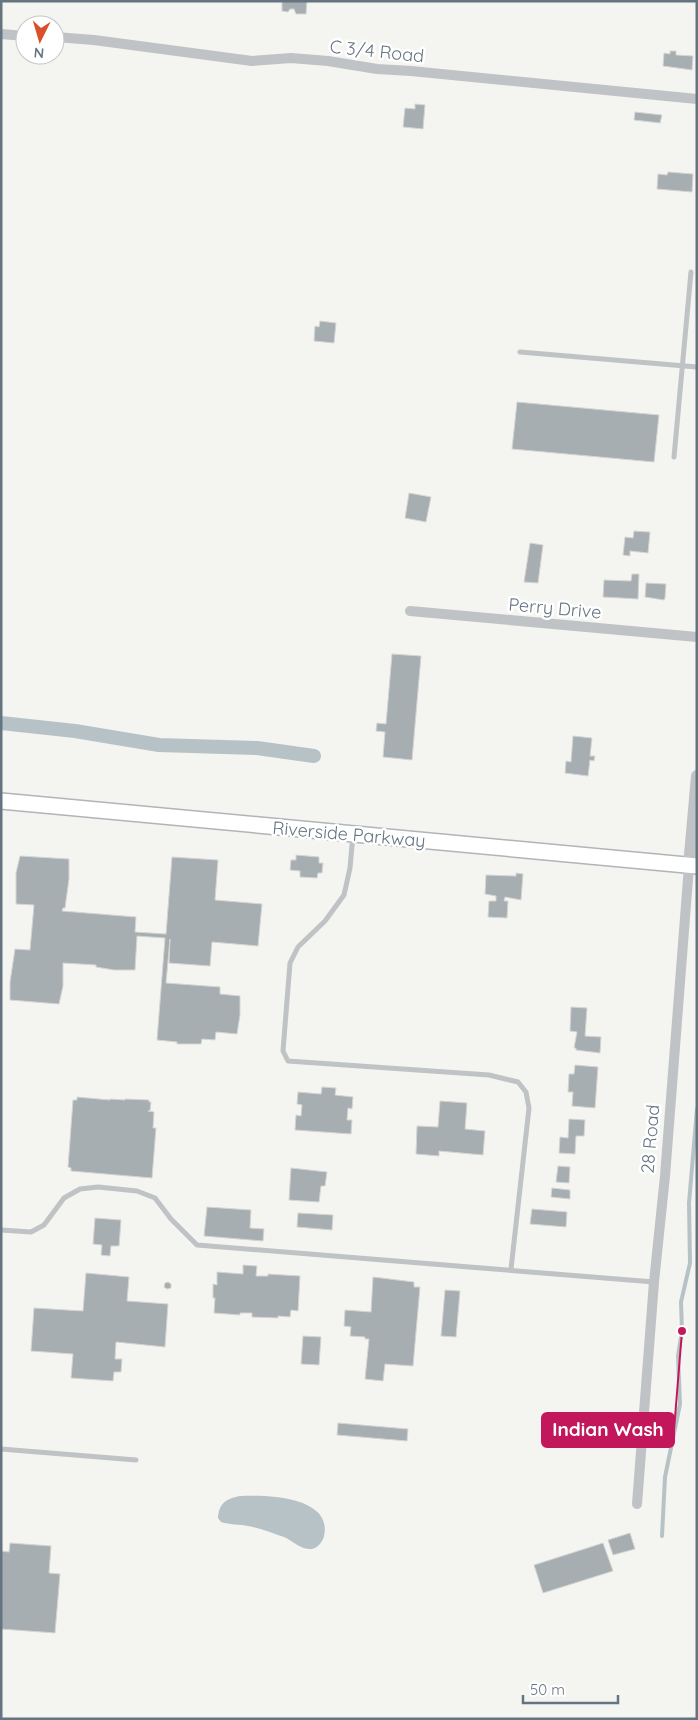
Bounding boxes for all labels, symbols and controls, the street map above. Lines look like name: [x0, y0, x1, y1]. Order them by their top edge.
north arrow: [15, 15, 65, 65]
street label: C 3/4 Road: [329, 35, 425, 67]
text: N: [33, 44, 45, 62]
street label: Perry Drive: [508, 592, 602, 624]
street label: Riverside Parkway: [272, 816, 426, 852]
street label: 28 Road: [636, 1103, 664, 1175]
callout: Indian Wash: [542, 1413, 674, 1447]
text: Indian Wash: [552, 1417, 664, 1441]
scale bar: [523, 1672, 618, 1704]
text: 50 m: [530, 1680, 565, 1699]

